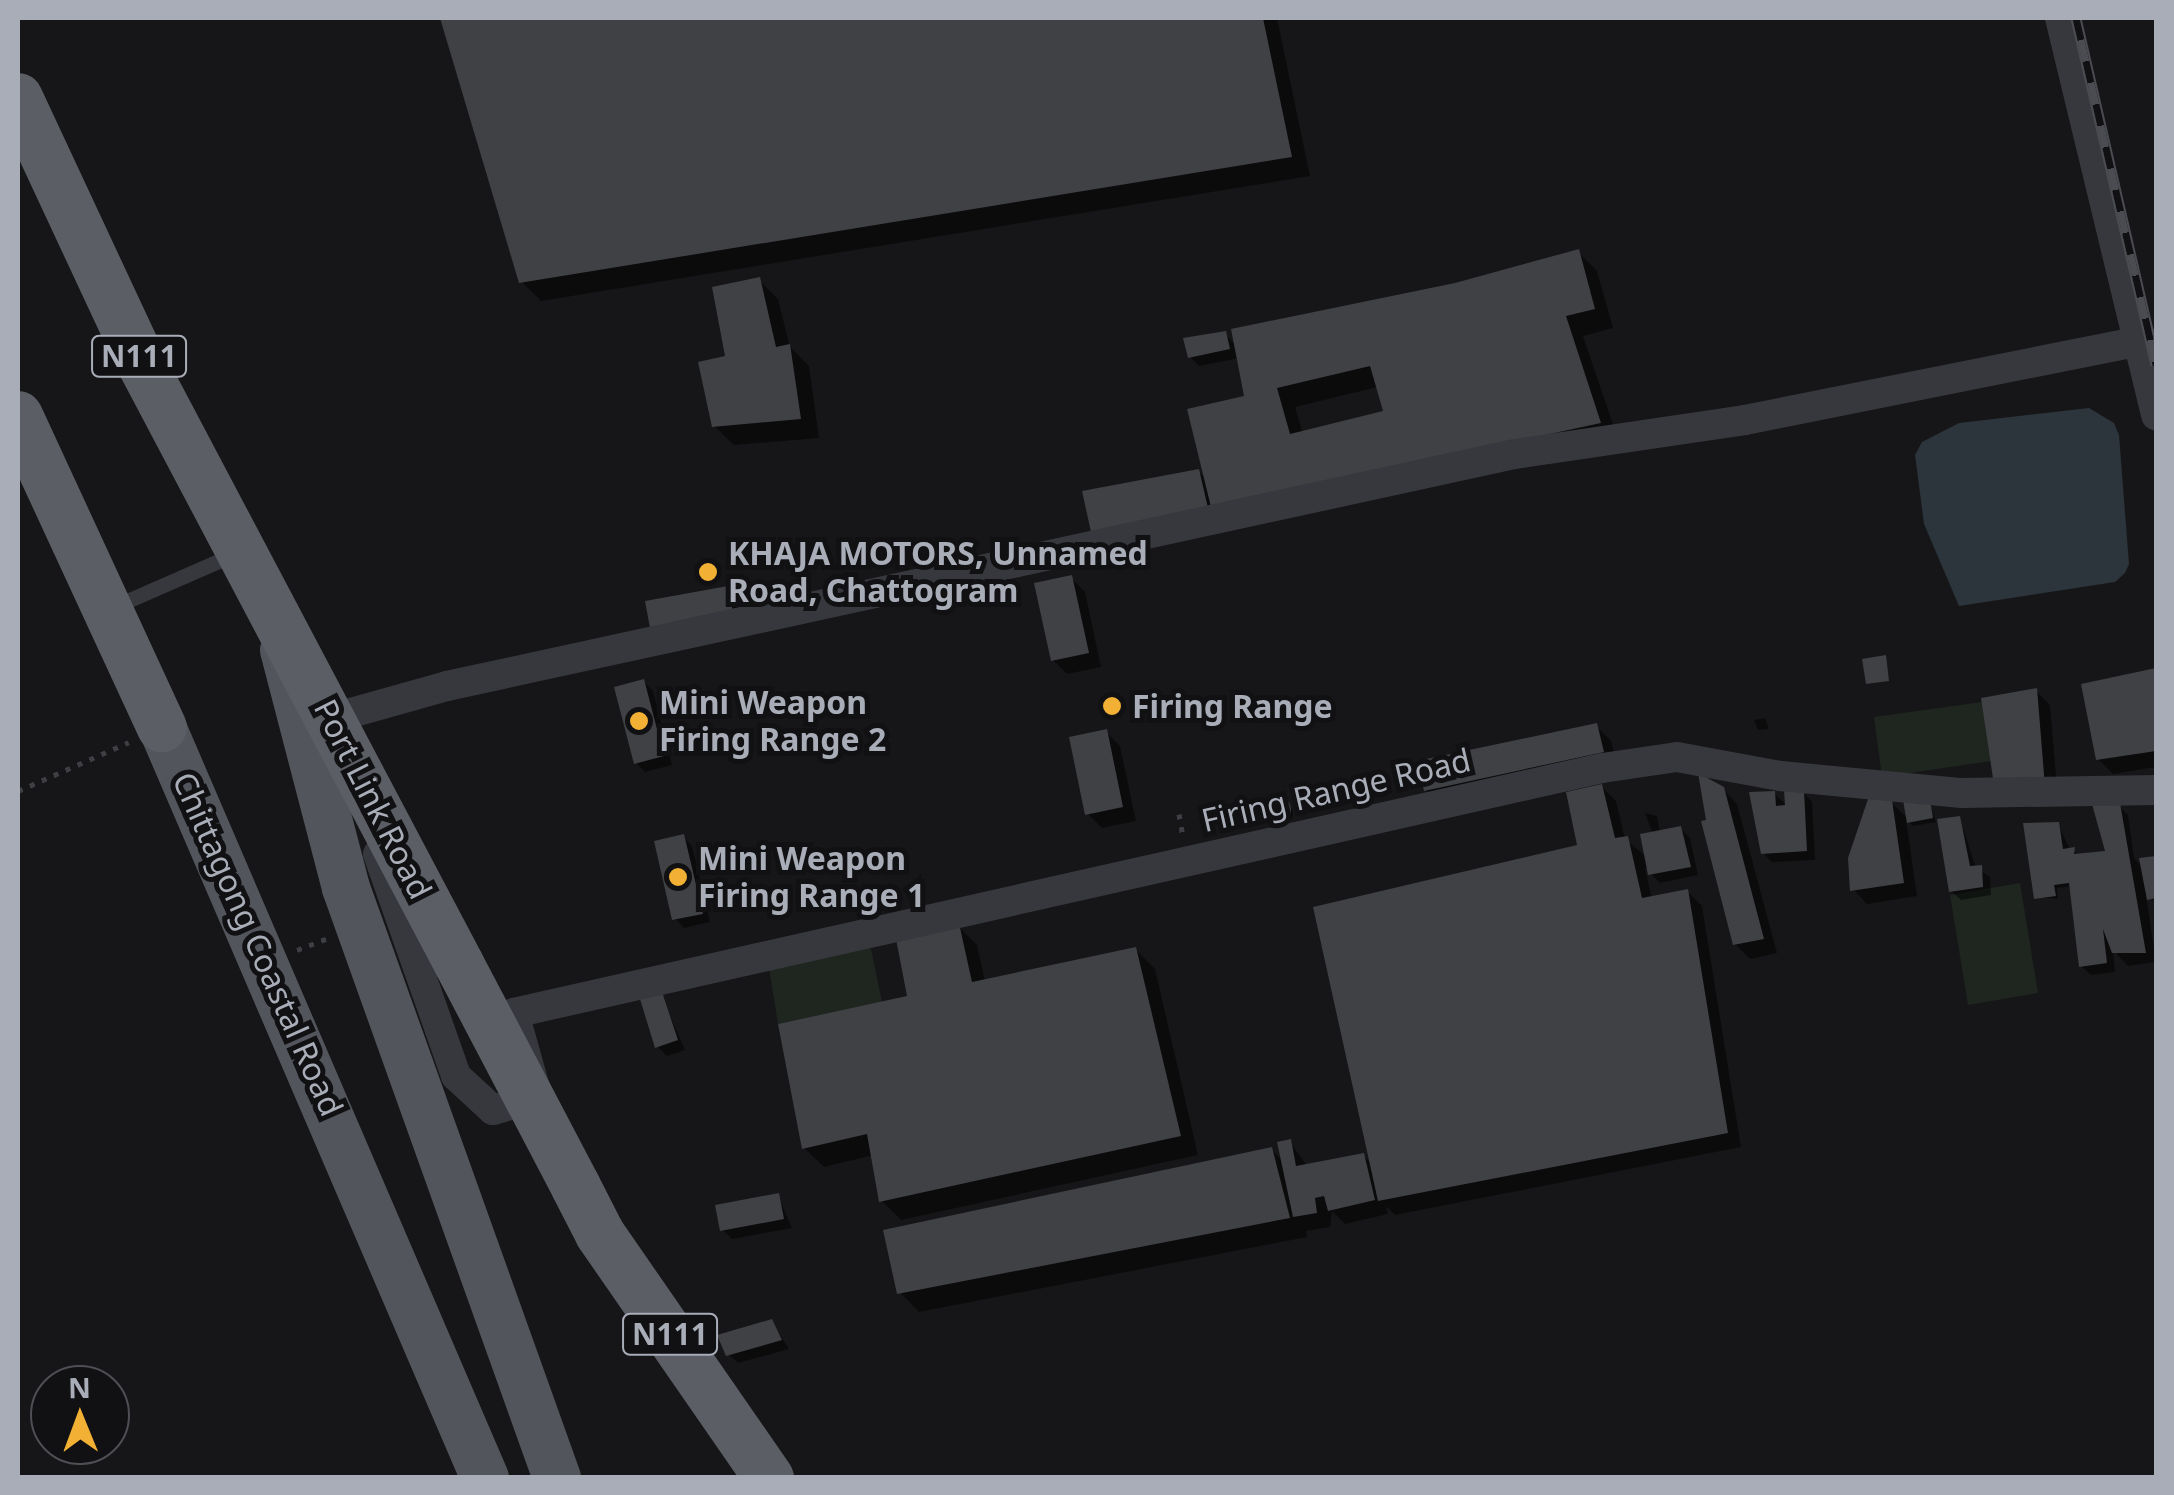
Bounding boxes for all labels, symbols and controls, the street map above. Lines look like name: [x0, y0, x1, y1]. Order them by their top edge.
road number: N111: [89, 331, 189, 381]
place label: KHAJA MOTORS, Unnamed Road, Chattogram: [728, 535, 1148, 610]
marker: KHAJA MOTORS, Unnamed Road, Chattogram: [697, 561, 719, 583]
place label: Mini Weapon Firing Range 2: [659, 684, 886, 759]
place label: Firing Range: [1132, 687, 1333, 725]
street label: Port Link Road: [306, 693, 440, 905]
marker: Firing Range: [1101, 695, 1123, 717]
marker: Mini Weapon Firing Range 2: [628, 710, 650, 732]
street label: Firing Range Road: [1198, 740, 1474, 840]
street label: Chittagong Coastal Road: [165, 766, 351, 1122]
place label: Mini Weapon Firing Range 1: [698, 840, 925, 915]
marker: Mini Weapon Firing Range 1: [667, 866, 689, 888]
road number: N111: [620, 1309, 720, 1359]
north arrow: [30, 1365, 130, 1465]
text: N: [68, 1368, 91, 1406]

